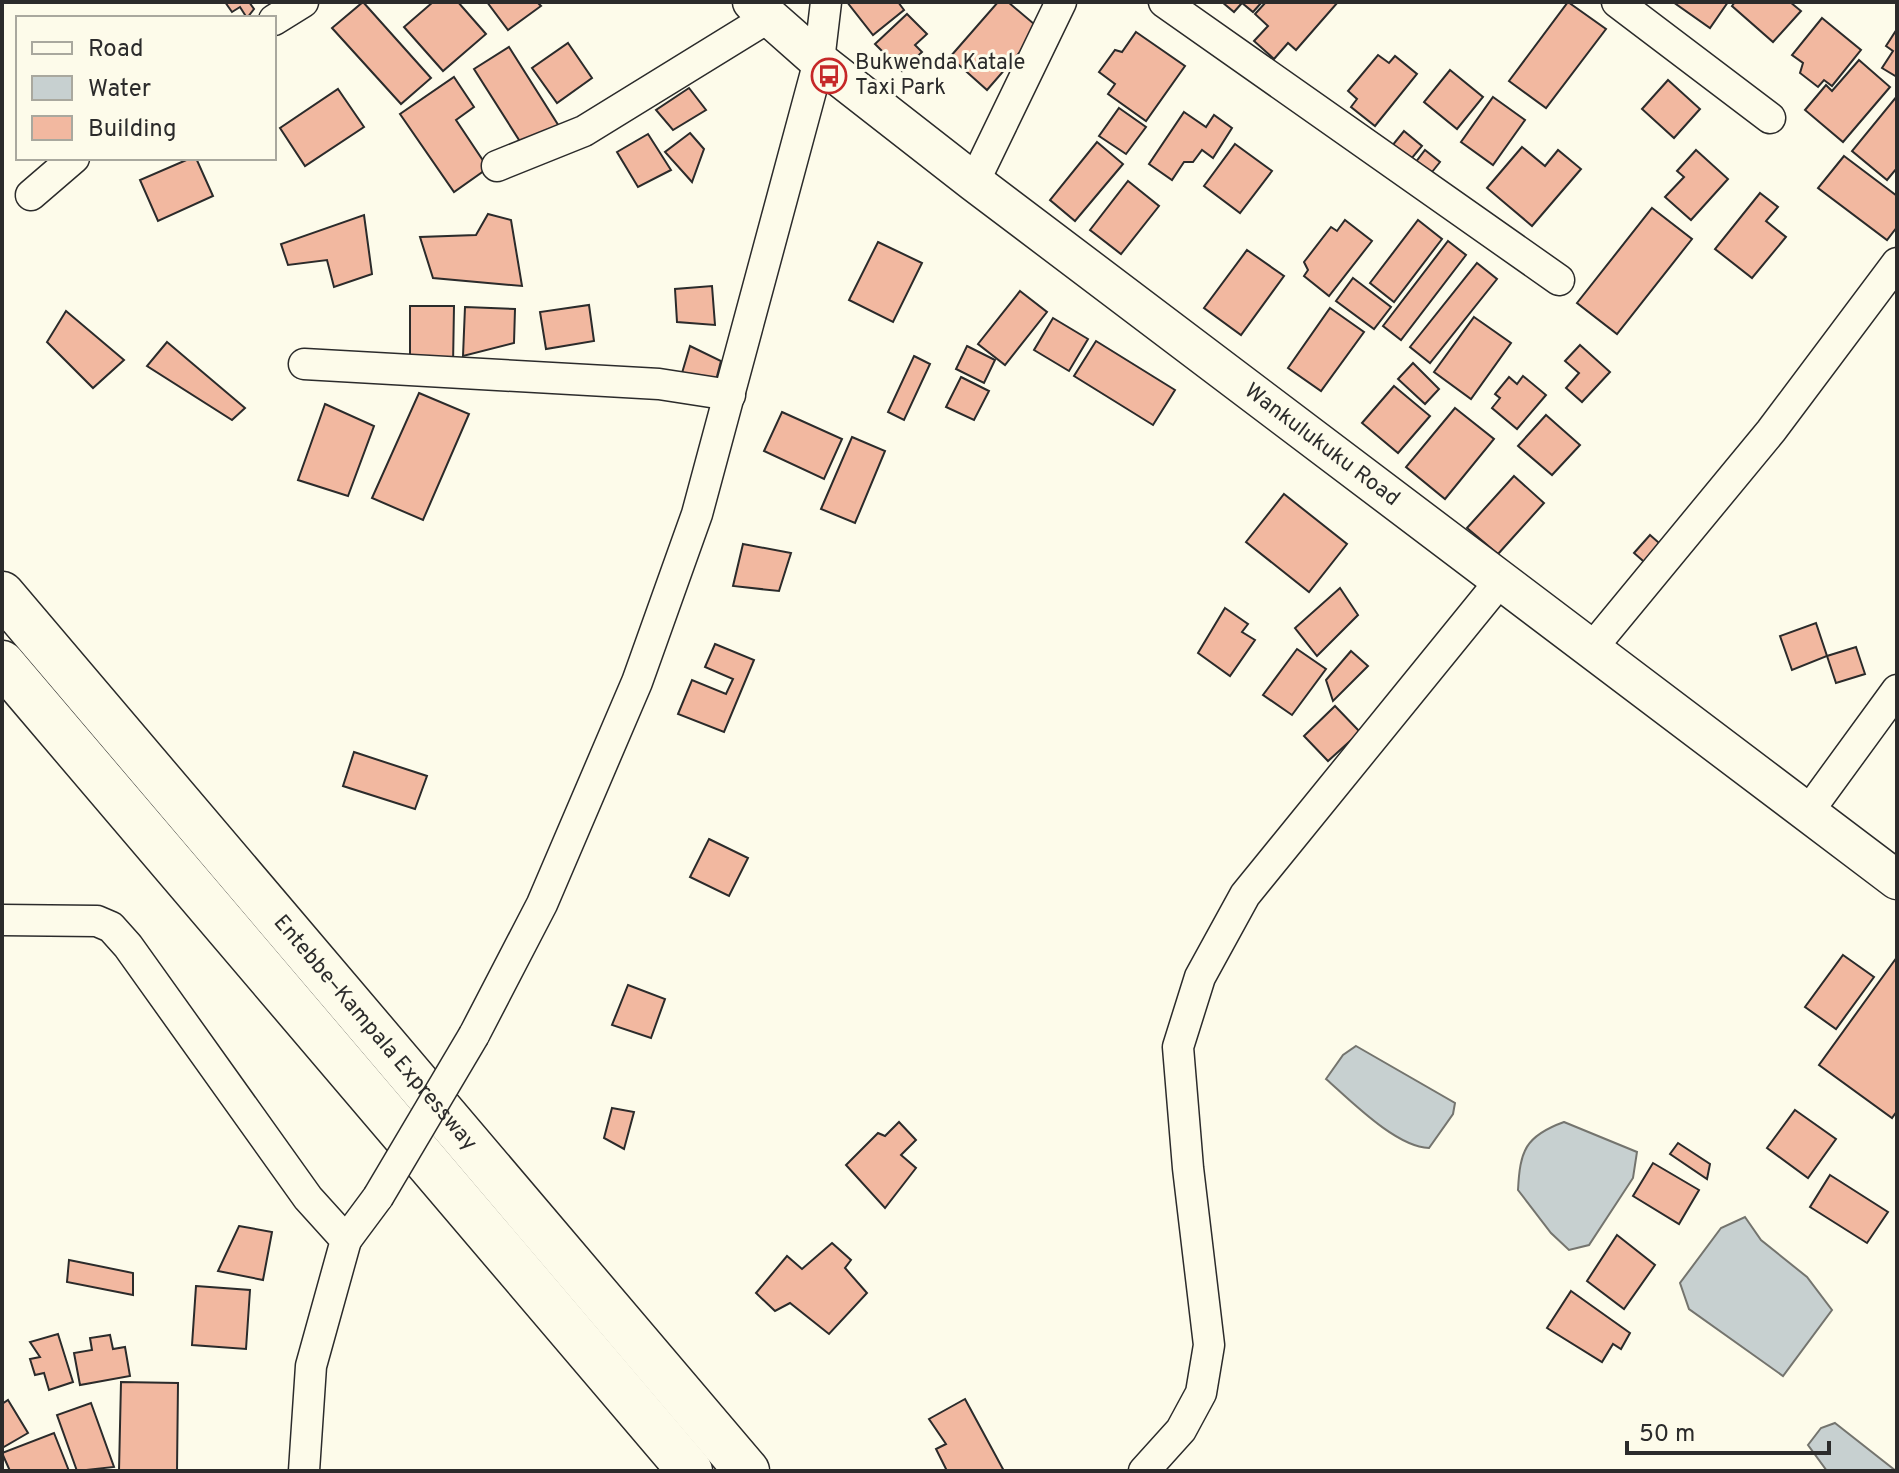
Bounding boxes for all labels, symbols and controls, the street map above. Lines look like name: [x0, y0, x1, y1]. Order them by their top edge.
legend: [16, 16, 276, 160]
text: Road: [88, 35, 144, 65]
place label: Bukwenda Katale Taxi Park: [855, 50, 1025, 102]
bus stop icon: Bukwenda Katale Taxi Park: [810, 57, 848, 95]
text: Water: [88, 75, 151, 105]
text: Building: [88, 115, 177, 145]
street label: Wankulukuku Road: [1239, 378, 1405, 512]
street label: Entebbe–Kampala Expressway: [267, 910, 483, 1156]
scale bar: [1627, 1405, 1829, 1455]
text: 50 m: [1639, 1420, 1695, 1450]

